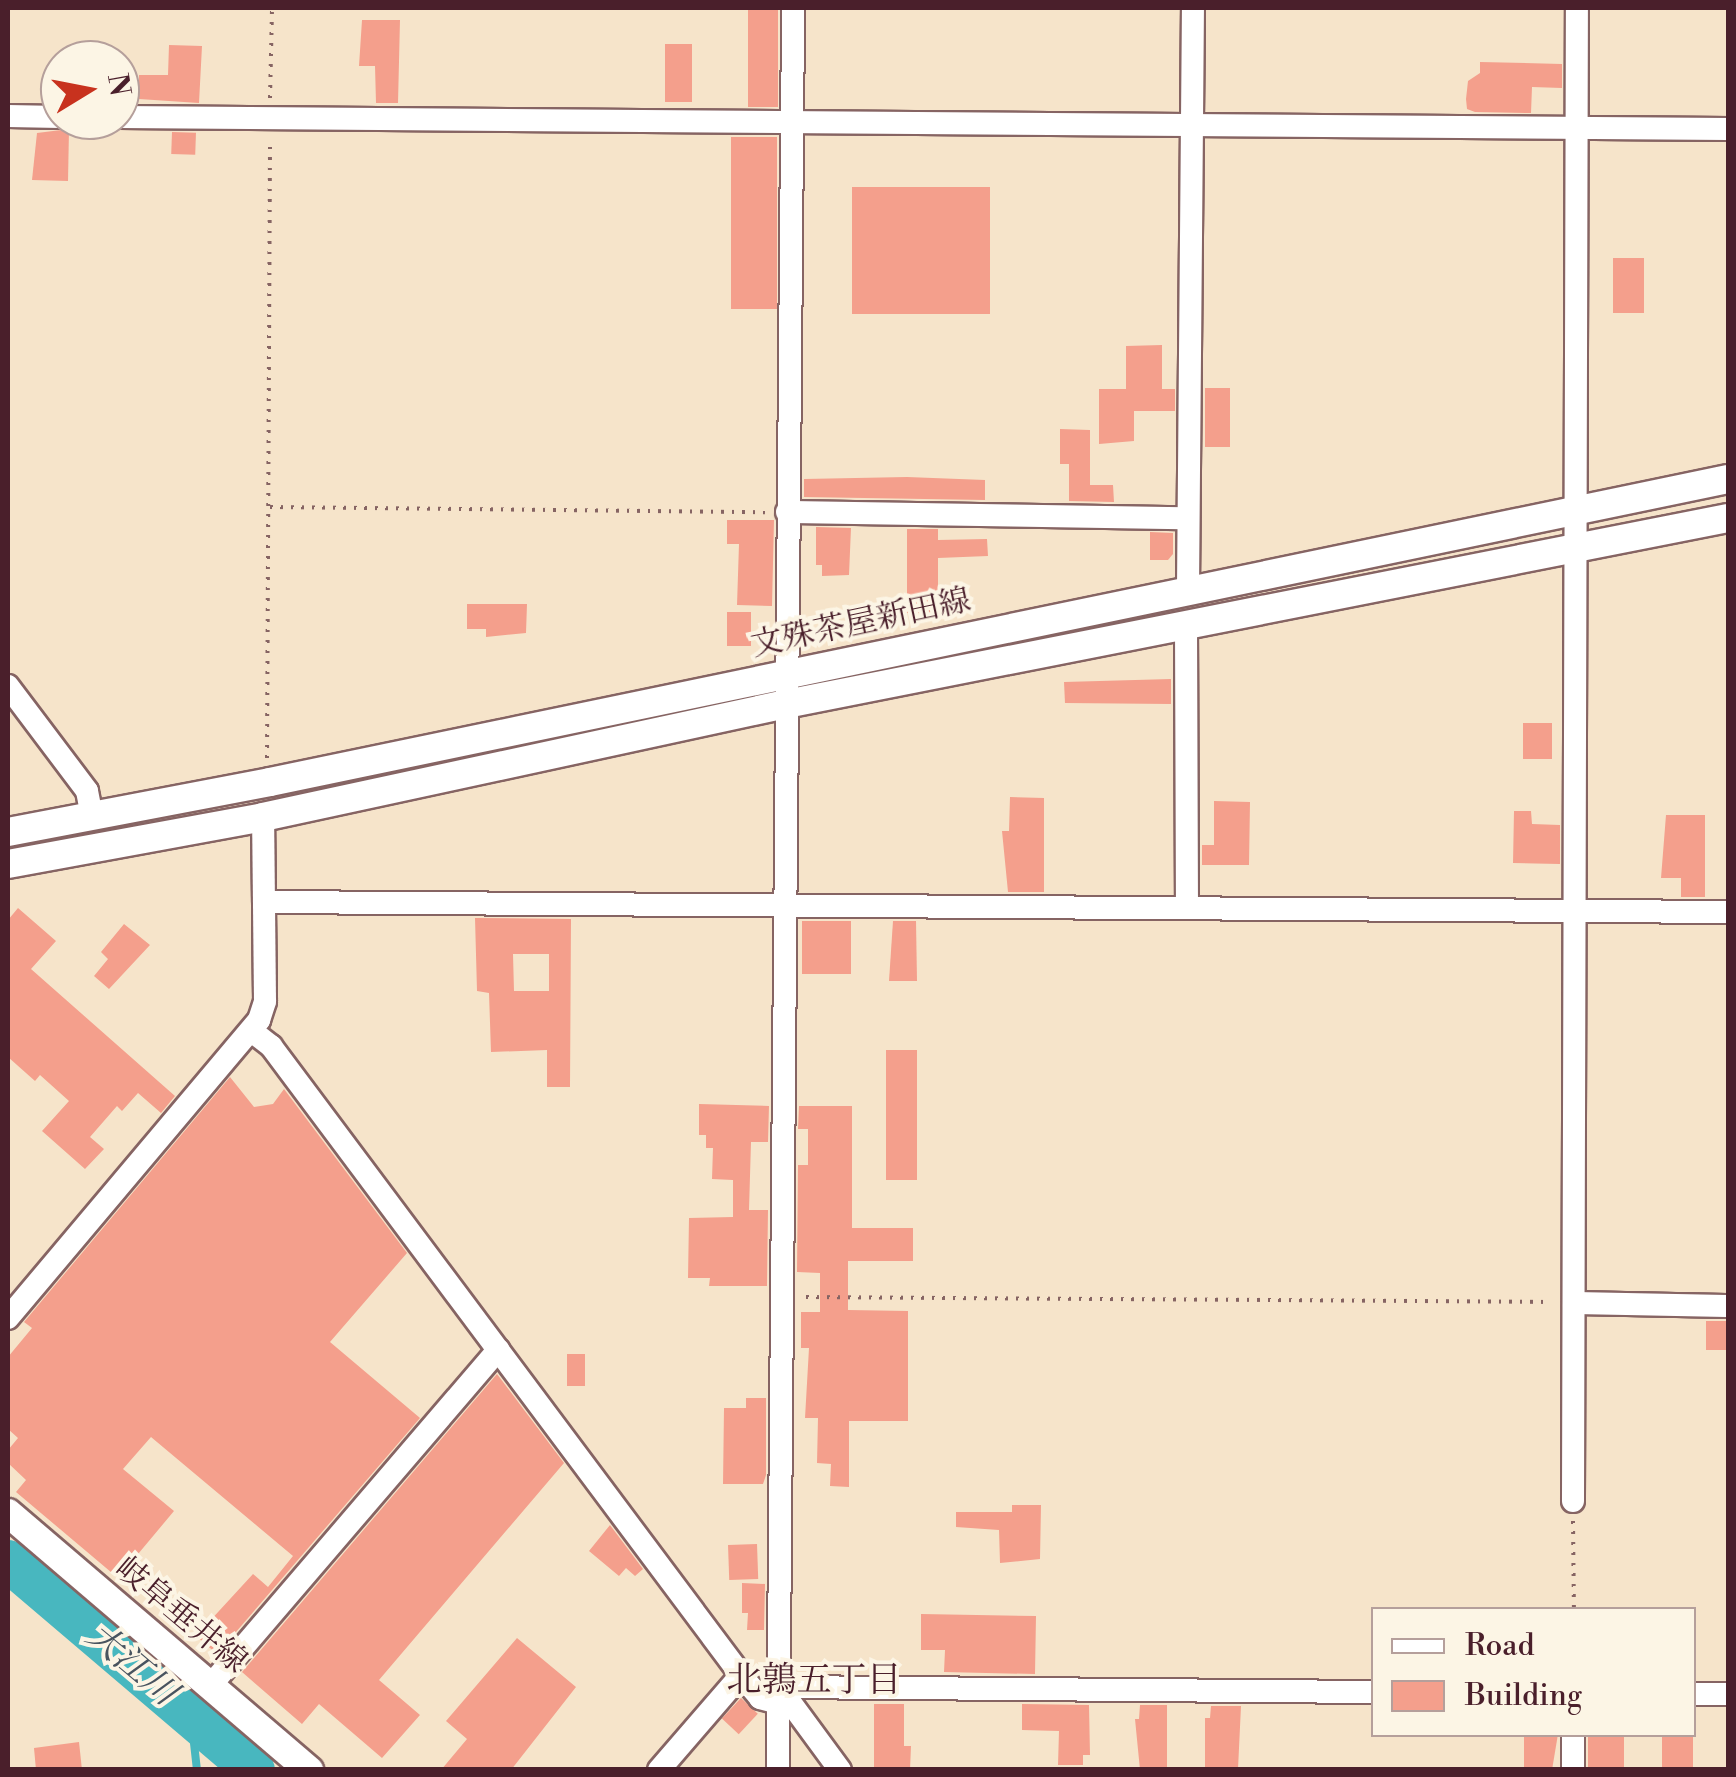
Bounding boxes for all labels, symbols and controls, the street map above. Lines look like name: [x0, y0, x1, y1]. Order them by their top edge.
north arrow: [40, 40, 140, 140]
text: N: [99, 71, 137, 99]
street label: 文殊茶屋新田線: [747, 581, 975, 665]
street label: 岐阜垂井線: [107, 1549, 255, 1681]
legend: [1371, 1607, 1696, 1737]
water label: 大江川: [77, 1615, 185, 1715]
text: Road: [1465, 1627, 1535, 1665]
district label: 北鶉五丁目: [727, 1660, 901, 1702]
text: Building: [1465, 1677, 1582, 1715]

